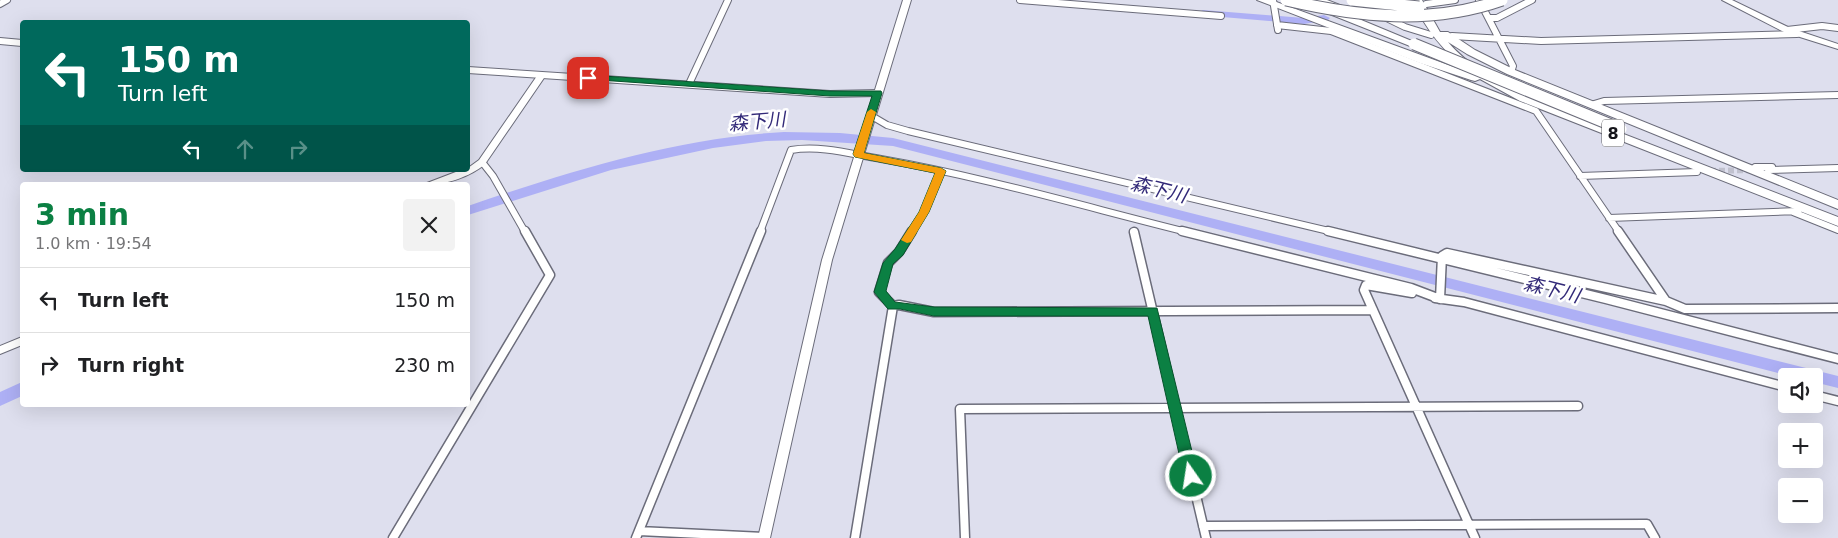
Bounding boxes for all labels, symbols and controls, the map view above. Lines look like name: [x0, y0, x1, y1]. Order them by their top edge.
icon: left: [35, 40, 100, 105]
text: 150 m: [118, 40, 240, 80]
pin: [567, 57, 609, 99]
icon: arrive: [574, 64, 602, 92]
text: Turn left: [118, 81, 207, 106]
water label: 森下川: [728, 107, 788, 134]
road number: 8: [1602, 120, 1624, 146]
icon: left: [178, 135, 206, 163]
icon: ahead: [231, 135, 259, 163]
icon: right: [284, 135, 312, 163]
water label: 森下川: [1129, 171, 1191, 207]
text: 3 min: [35, 197, 129, 232]
button: close: [403, 199, 455, 251]
text: 1.0 km · 19:54: [35, 234, 152, 253]
water label: 森下川: [1522, 271, 1584, 307]
icon: left: [35, 286, 63, 314]
text: Turn left: [78, 289, 169, 311]
text: 150 m: [394, 289, 455, 311]
icon: right: [35, 351, 63, 379]
text: Turn right: [78, 354, 184, 376]
text: 230 m: [394, 354, 455, 376]
map controls: [1778, 368, 1823, 523]
button: sound: [1778, 368, 1823, 413]
button: +: [1778, 423, 1823, 468]
position arrow: [1164, 449, 1216, 501]
button: −: [1778, 478, 1823, 523]

